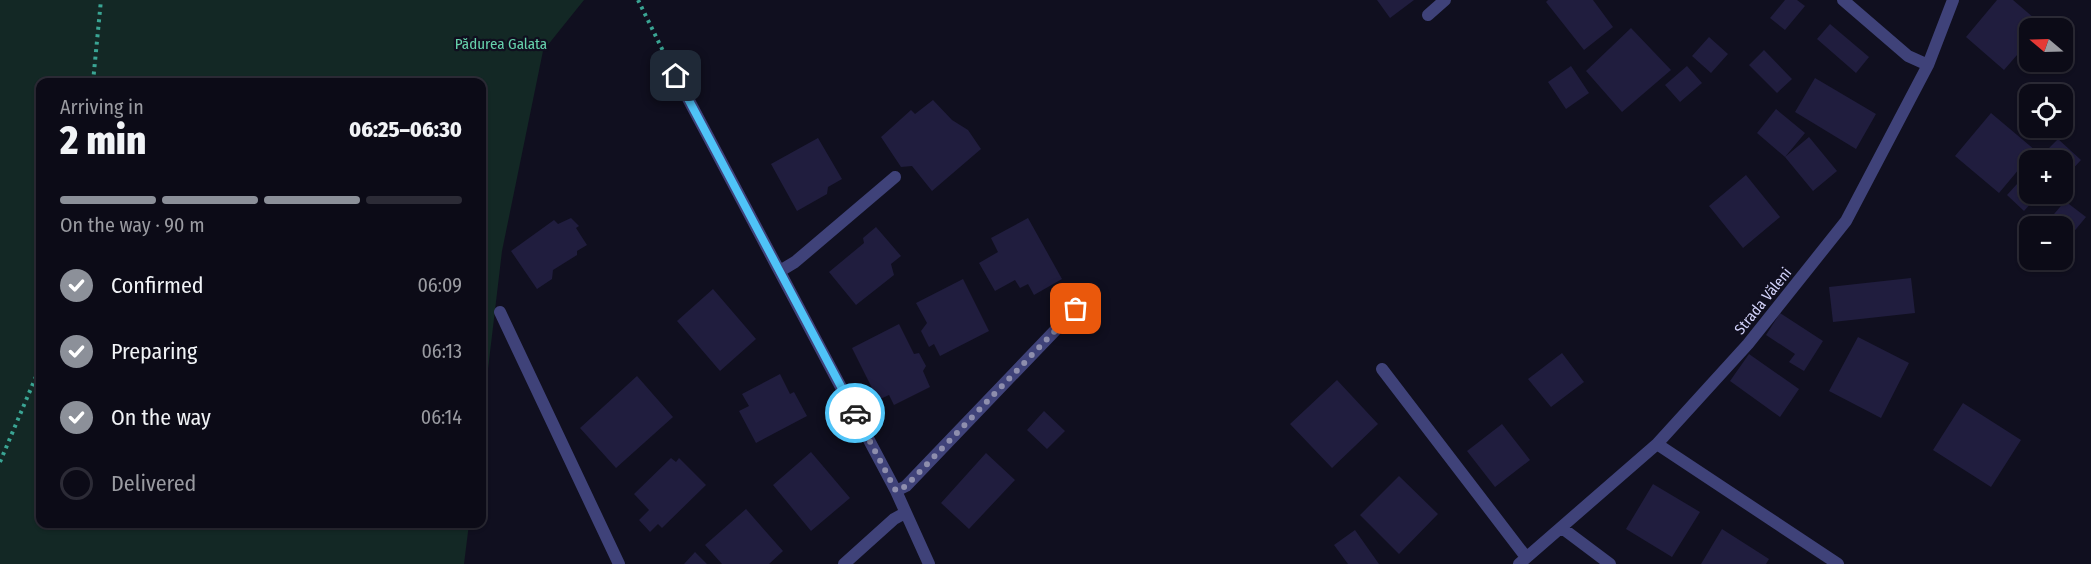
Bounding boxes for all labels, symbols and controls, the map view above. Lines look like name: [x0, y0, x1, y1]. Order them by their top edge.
north arrow: [2019, 18, 2073, 72]
map controls: [2019, 18, 2073, 270]
park label: Pădurea Galata: [455, 35, 547, 53]
pin: [650, 50, 701, 101]
icon: home: [659, 59, 692, 92]
button: locate: [2019, 84, 2073, 138]
text: Arriving in: [60, 95, 144, 119]
text: 06:25–06:30: [349, 116, 462, 143]
text: 2 min: [60, 118, 146, 164]
button: +: [2019, 150, 2073, 204]
text: On the way · 90 m: [60, 213, 205, 237]
button: −: [2019, 216, 2073, 270]
street label: Strada Văleni: [1731, 264, 1795, 338]
icon: check: [60, 269, 93, 302]
text: Confirmed: [111, 272, 204, 299]
text: 06:09: [417, 273, 462, 297]
pin: [1050, 283, 1101, 334]
icon: bag: [1059, 292, 1092, 325]
icon: check: [60, 335, 93, 368]
text: Preparing: [111, 338, 197, 365]
text: 06:13: [421, 339, 462, 363]
courier: [825, 383, 885, 443]
icon: car: [839, 397, 872, 430]
icon: check: [60, 401, 93, 434]
text: On the way: [111, 404, 211, 431]
text: 06:14: [421, 405, 462, 429]
text: Delivered: [111, 470, 196, 497]

